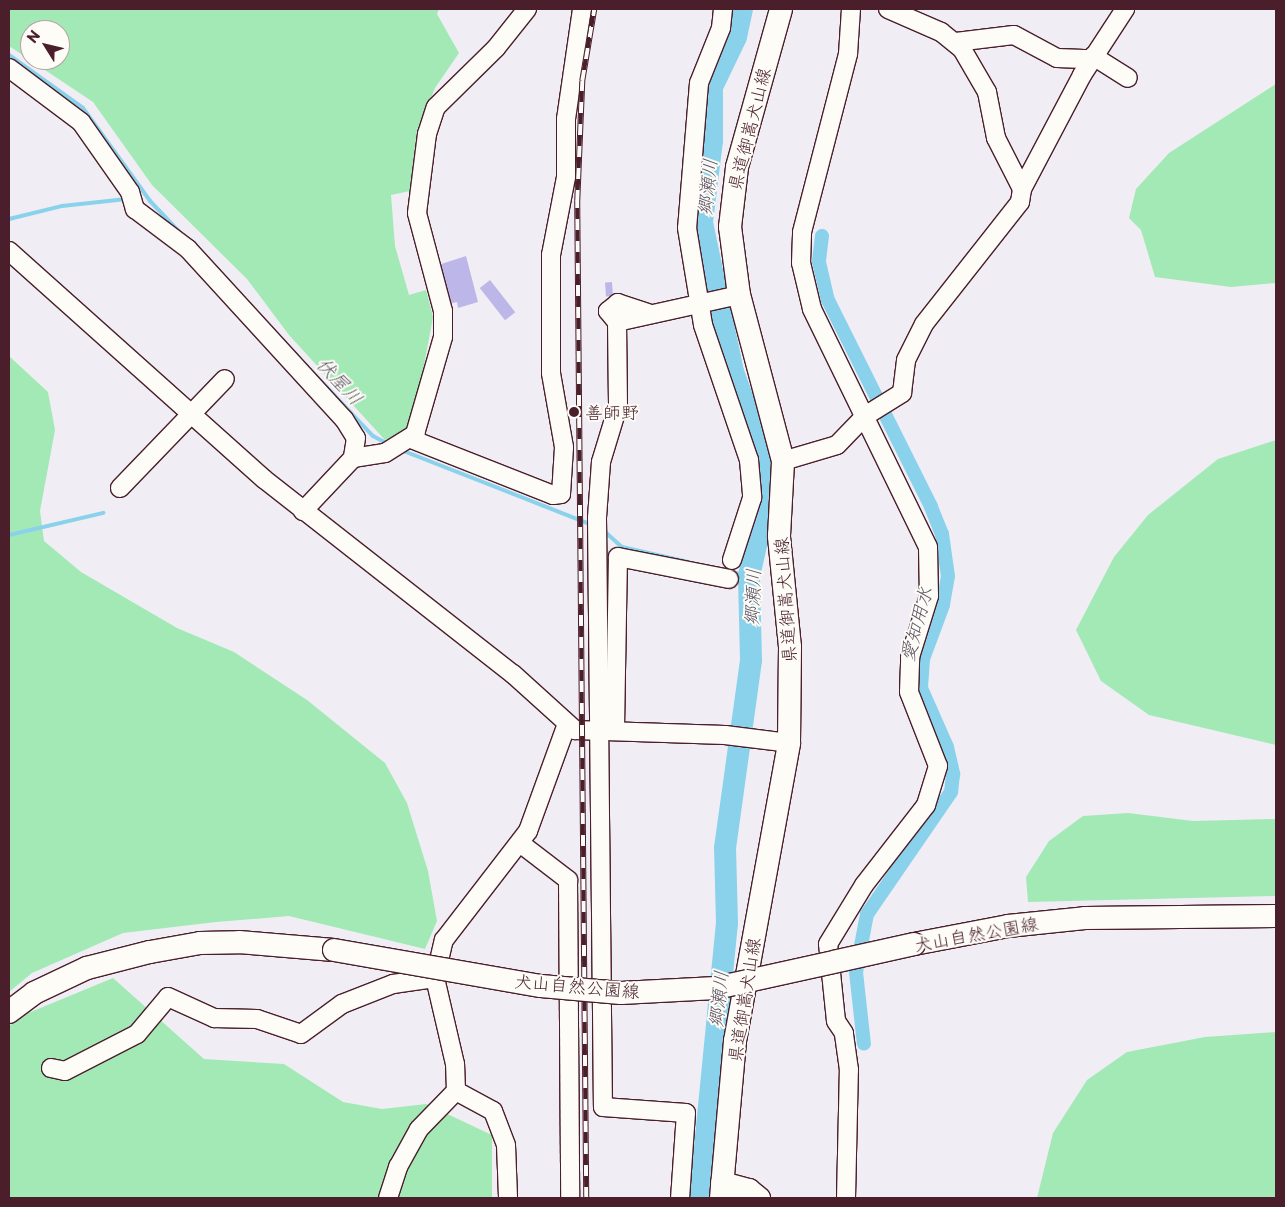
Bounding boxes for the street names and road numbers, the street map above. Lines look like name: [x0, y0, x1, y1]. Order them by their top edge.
street label: 県道御嵩犬山線: [723, 65, 775, 193]
street label: 県道御嵩犬山線: [770, 536, 800, 664]
street label: 犬山自然公園線: [912, 912, 1040, 956]
street label: 県道御嵩犬山線: [723, 936, 765, 1064]
street label: 犬山自然公園線: [513, 970, 641, 1002]

